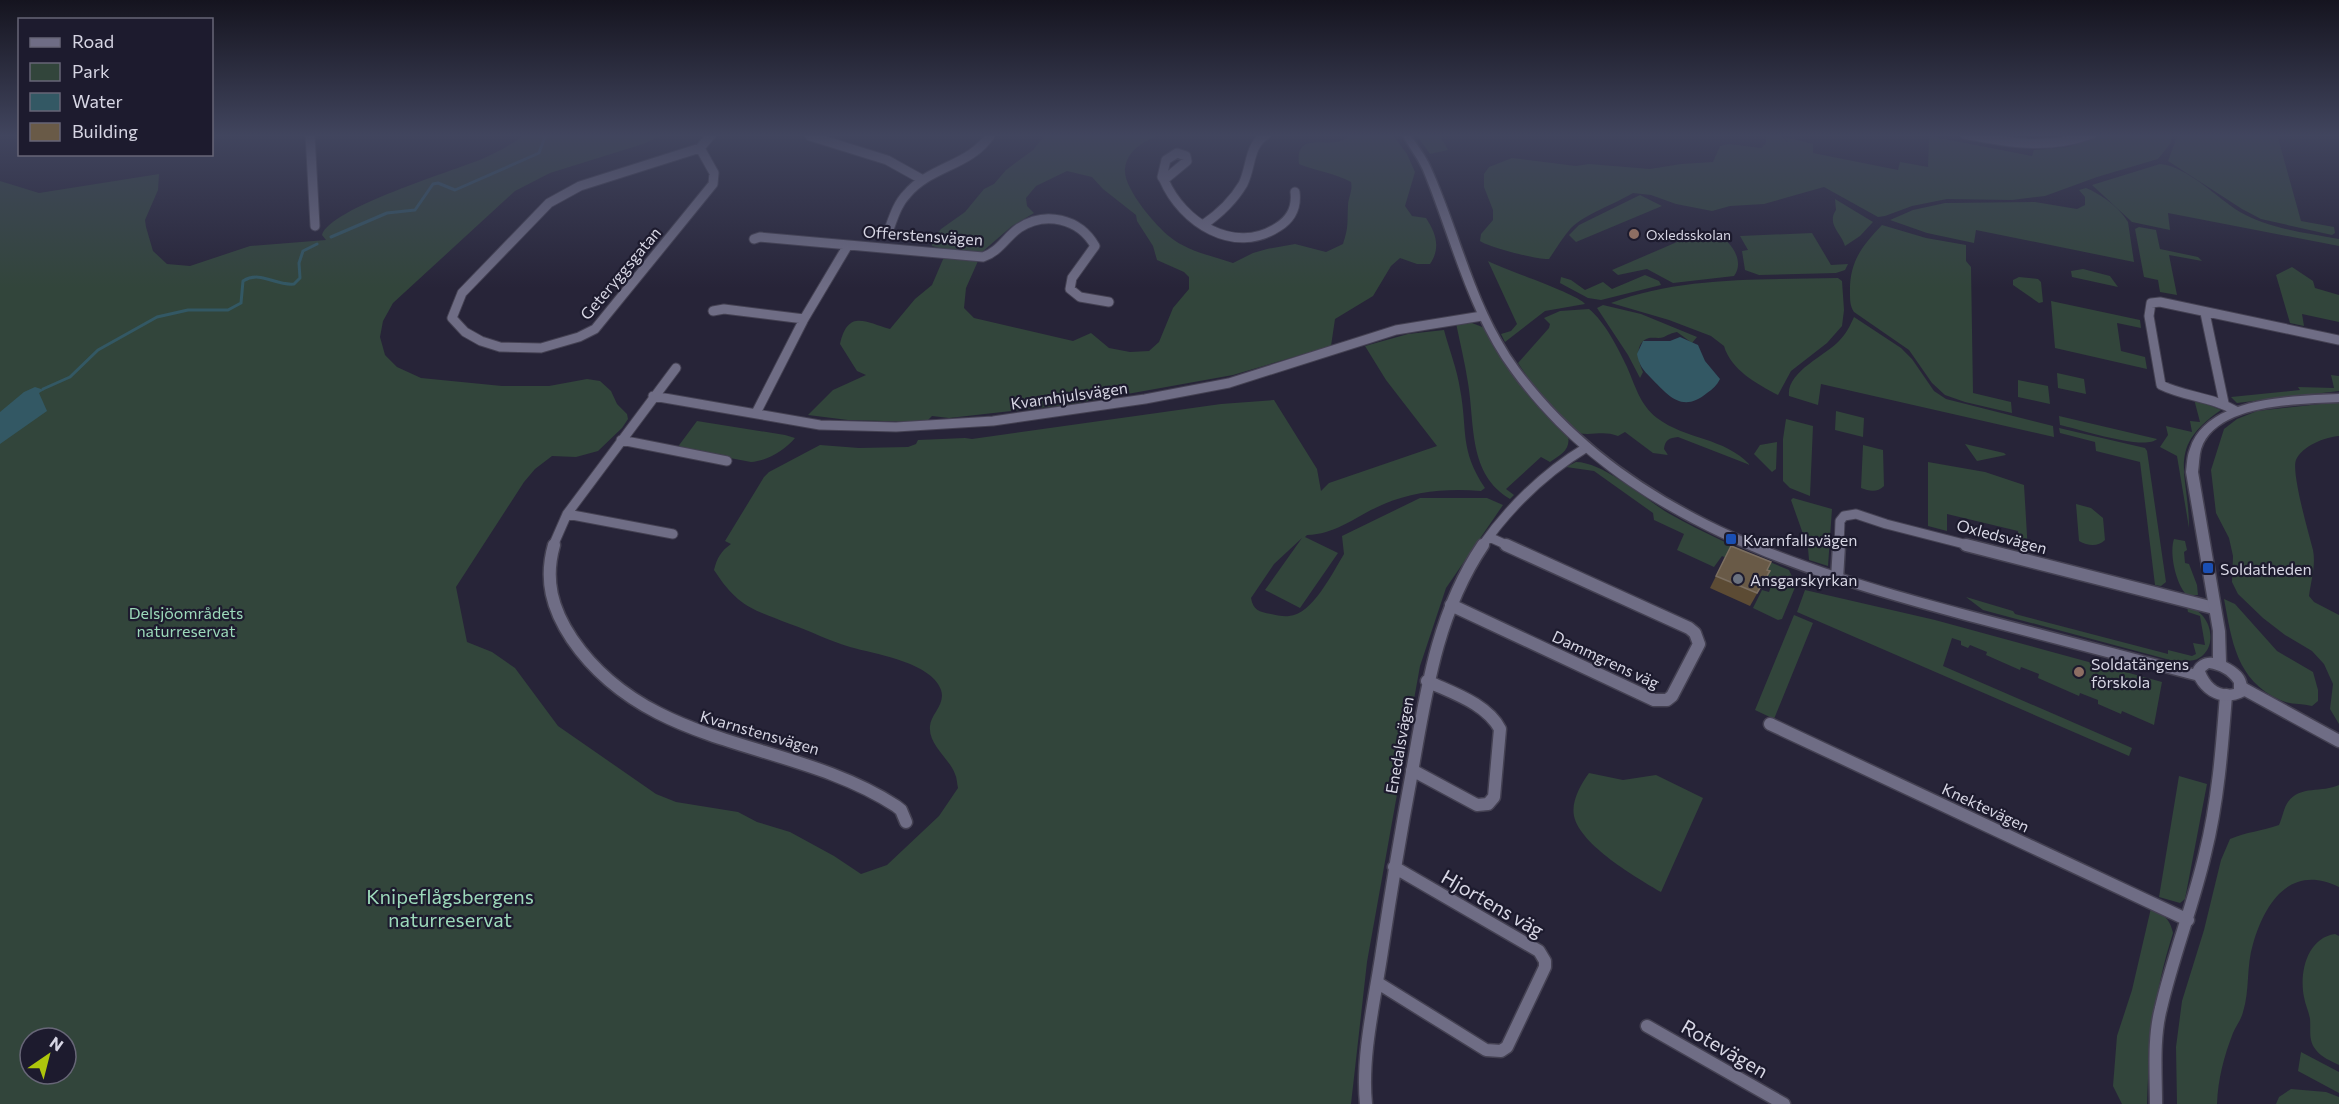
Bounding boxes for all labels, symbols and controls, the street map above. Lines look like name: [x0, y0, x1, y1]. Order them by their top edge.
legend: [18, 18, 213, 156]
text: Road: [72, 30, 114, 52]
text: Park: [72, 60, 110, 82]
text: Water: [72, 90, 123, 112]
text: Building: [72, 120, 138, 142]
street label: Offerstensvägen: [862, 221, 984, 249]
street label: Geteryggsgatan: [576, 223, 664, 323]
place label: Oxledsskolan: [1646, 226, 1731, 243]
marker: Oxledsskolan: [1627, 227, 1641, 241]
street label: Kvarnhjulsvägen: [1009, 377, 1129, 413]
street label: Oxledsvägen: [1955, 515, 2049, 557]
place label: Kvarnfallsvägen: [1743, 530, 1857, 549]
marker: Kvarnfallsvägen: [1724, 532, 1738, 546]
place label: Soldatheden: [2220, 559, 2312, 578]
marker: Soldatheden: [2201, 561, 2215, 575]
place label: Ansgarskyrkan: [1750, 570, 1857, 589]
marker: Ansgarskyrkan: [1731, 572, 1745, 586]
park label: Delsjöområdets naturreservat: [129, 603, 243, 640]
street label: Dammgrens väg: [1549, 626, 1663, 692]
place label: Soldatängens förskola: [2091, 654, 2189, 691]
marker: Soldatängens förskola: [2072, 665, 2086, 679]
street label: Enedalsvägen: [1381, 695, 1417, 795]
street label: Kvarnstensvägen: [698, 706, 822, 758]
street label: Knektevägen: [1939, 778, 2033, 836]
street label: Hjortens väg: [1438, 864, 1549, 942]
park label: Knipeflågsbergens naturreservat: [366, 884, 534, 931]
street label: Rotevägen: [1677, 1014, 1773, 1082]
north arrow: [18, 1026, 78, 1086]
text: N: [47, 1032, 67, 1055]

